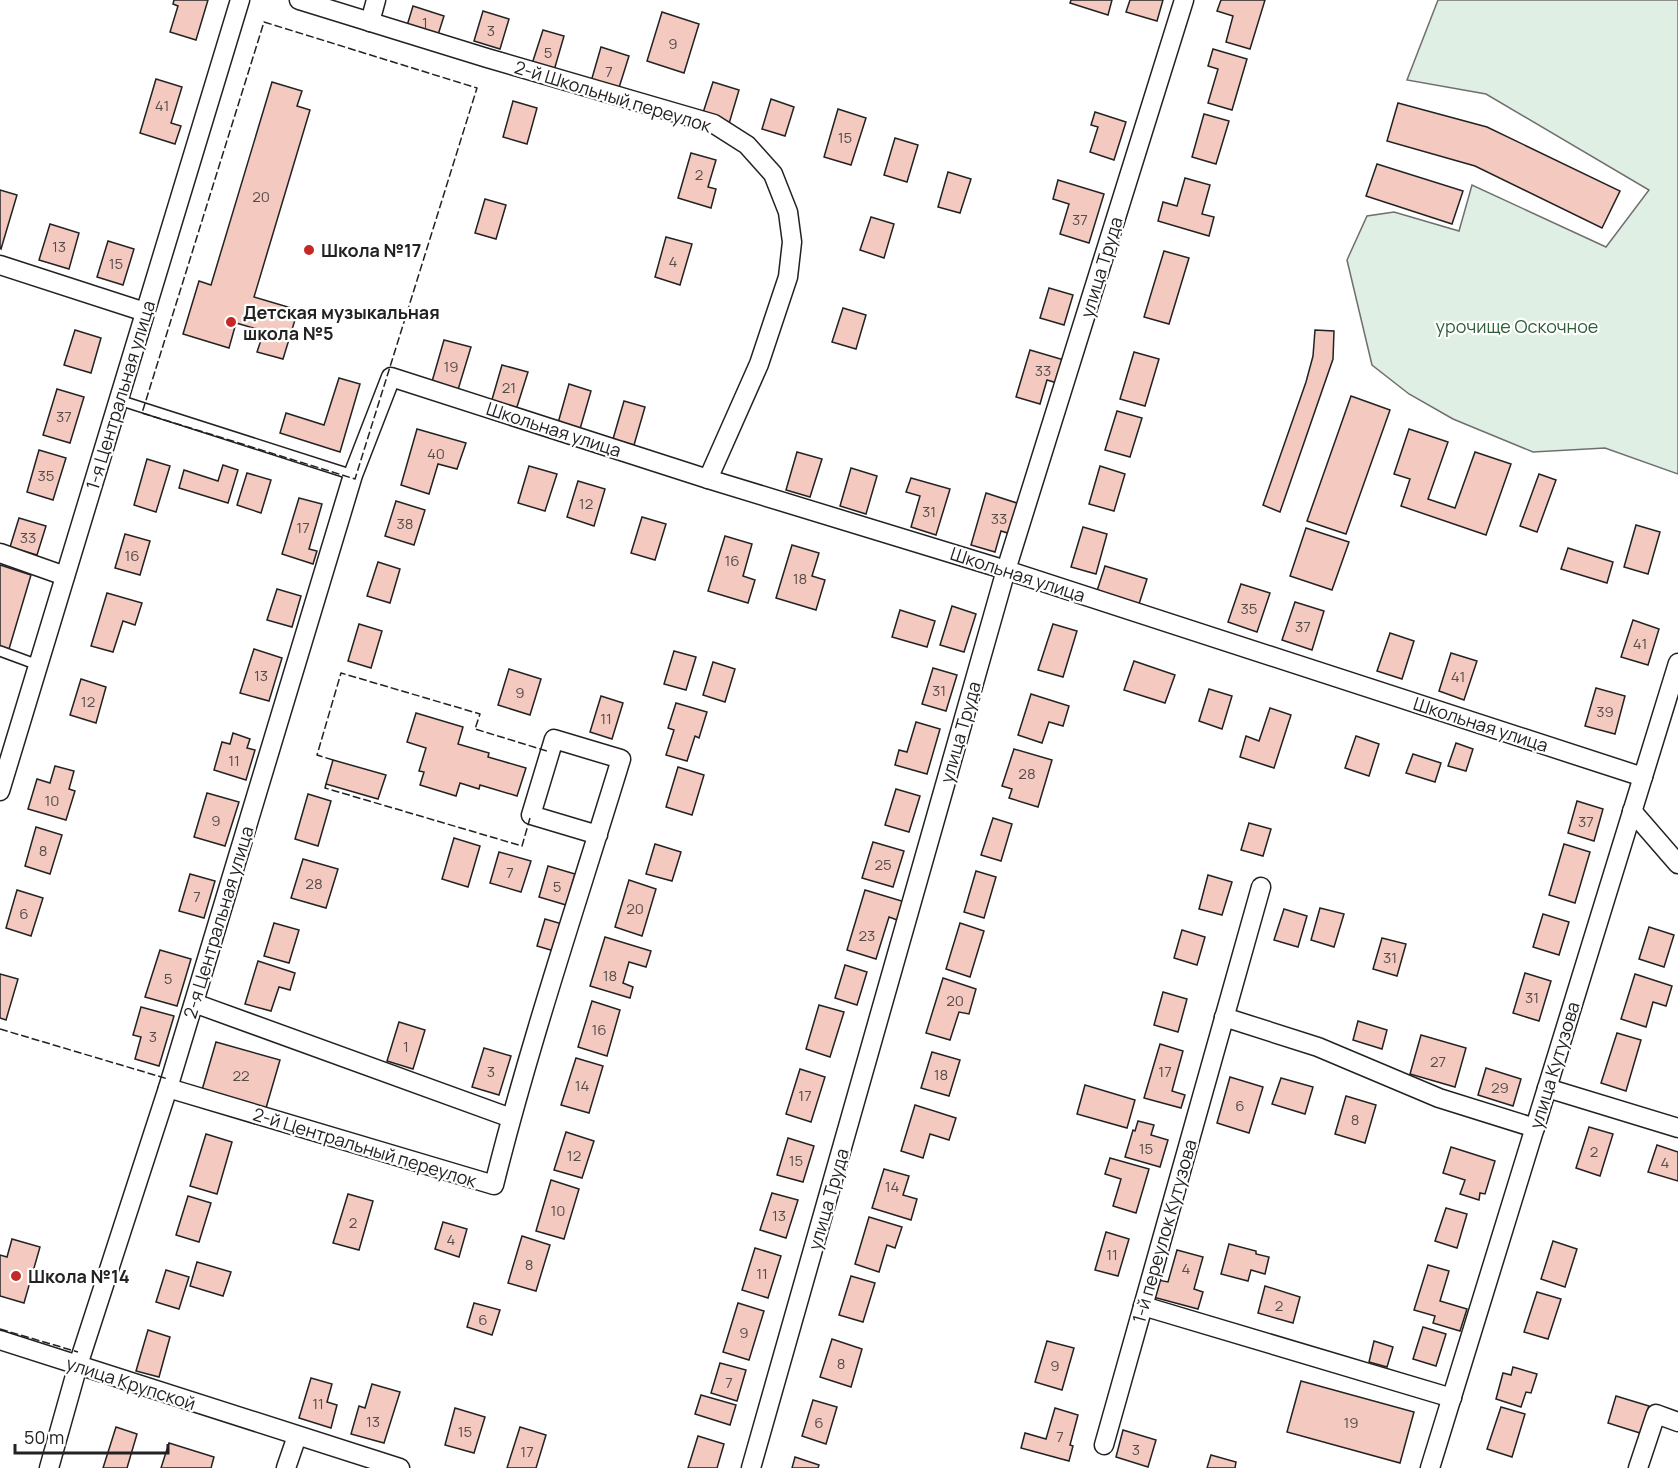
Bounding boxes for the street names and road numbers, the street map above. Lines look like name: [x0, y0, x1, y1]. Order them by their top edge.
street label: 2-й Школьный переулок: [512, 55, 715, 138]
street label: улица Труда: [1074, 214, 1128, 320]
street label: 1-я Центральная улица: [80, 297, 160, 493]
street label: Школьная улица: [483, 396, 625, 462]
street label: Школьная улица: [947, 541, 1089, 607]
street label: улица Труда: [934, 678, 986, 786]
street label: Школьная улица: [1410, 691, 1552, 757]
street label: 2-я Центральная улица: [177, 823, 259, 1021]
street label: улица Кутузова: [1523, 999, 1585, 1131]
street label: 2-й Центральный переулок: [250, 1102, 481, 1193]
street label: 1-й переулок Кутузова: [1126, 1136, 1202, 1326]
street label: улица Труда: [802, 1145, 854, 1253]
street label: улица Крупской: [63, 1351, 199, 1415]

